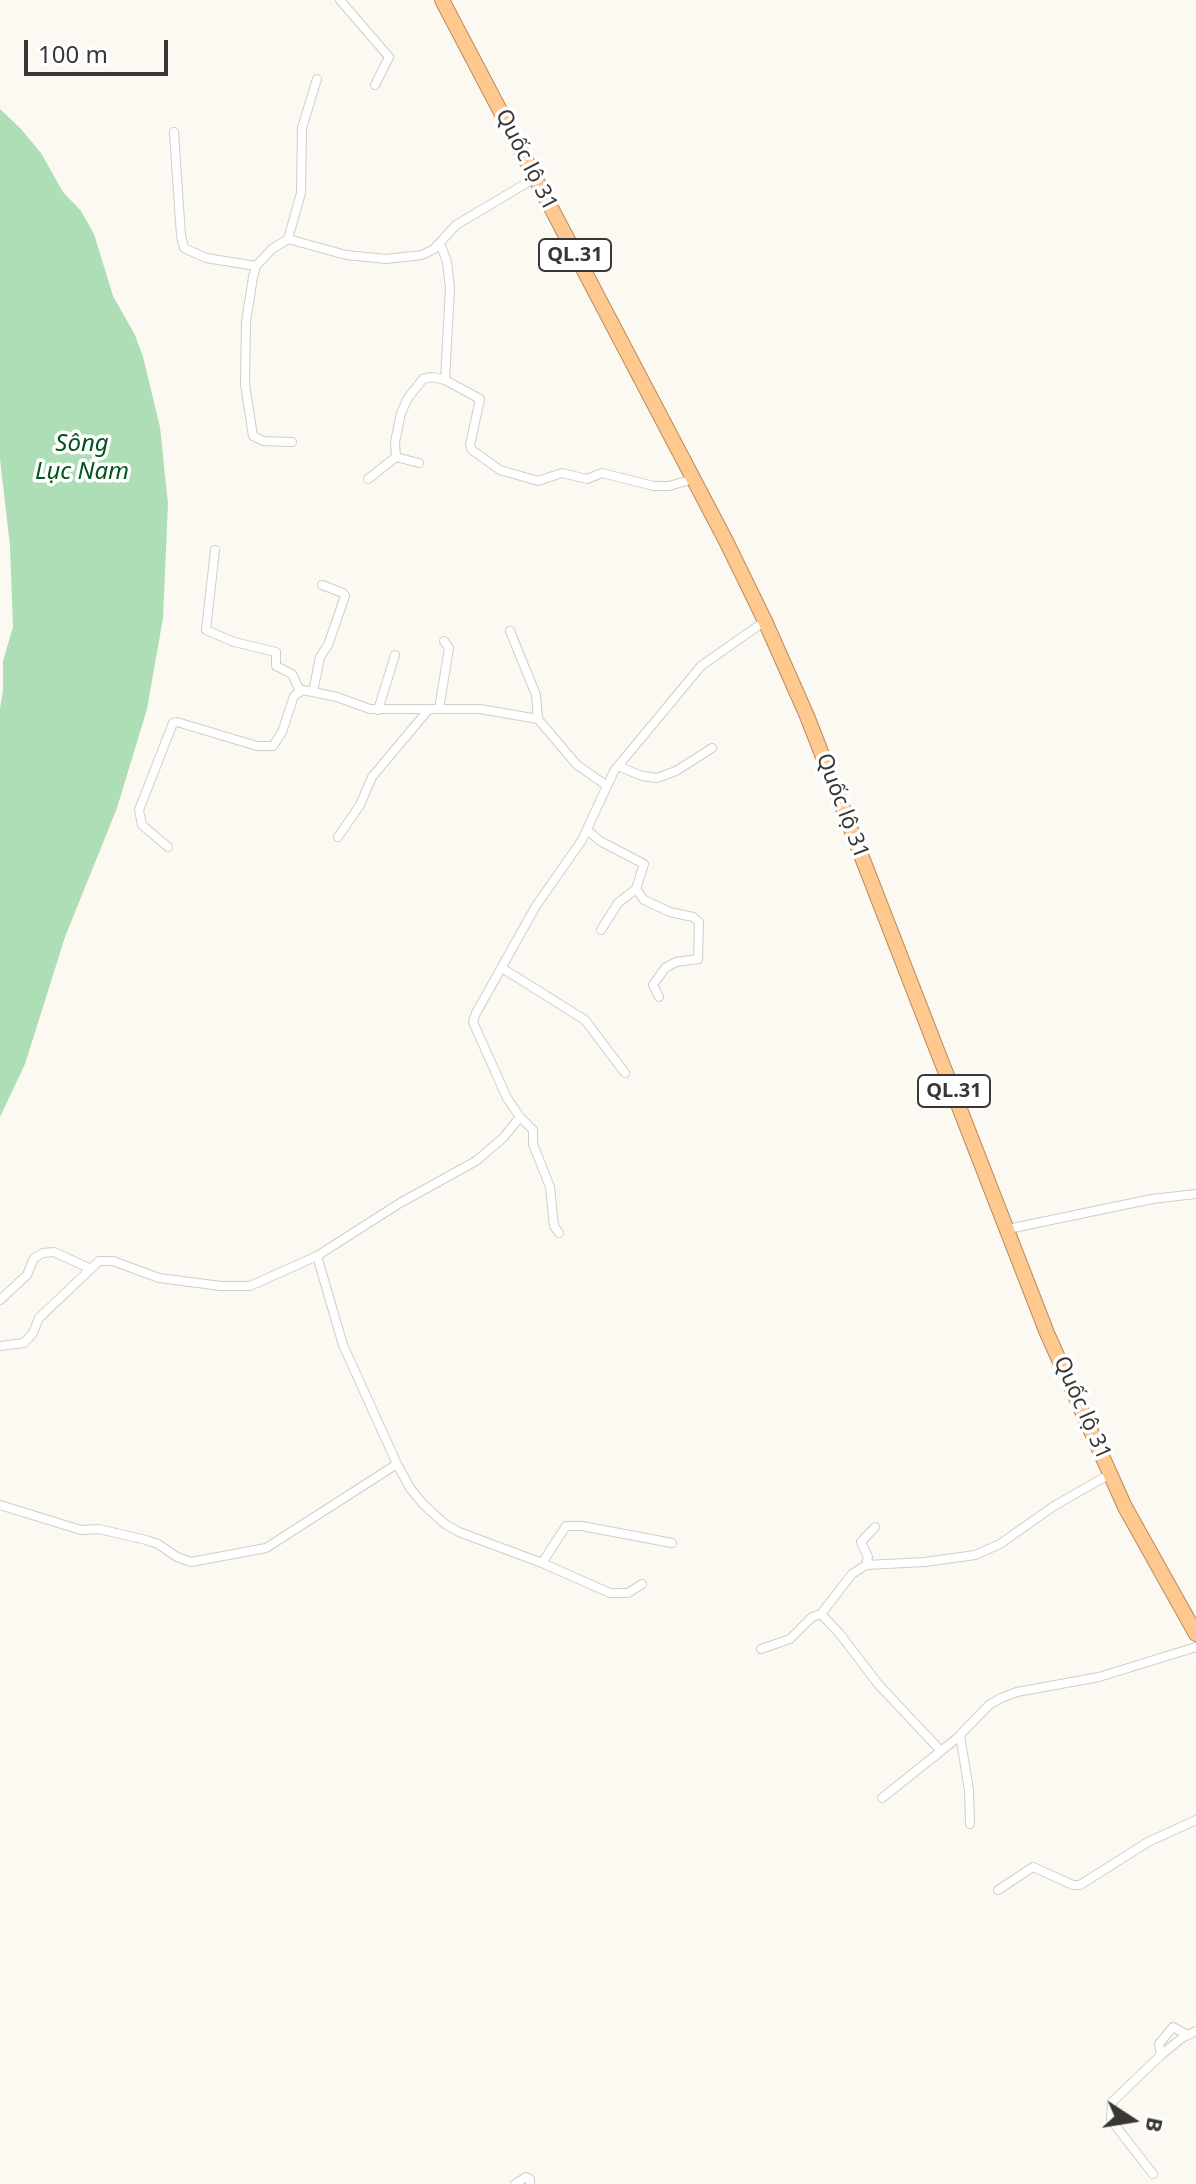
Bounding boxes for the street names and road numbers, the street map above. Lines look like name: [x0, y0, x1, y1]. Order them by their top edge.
street label: Quốc lộ 31: [489, 105, 563, 215]
road number: QL.31: [539, 239, 611, 271]
street label: Quốc lộ 31: [810, 750, 874, 862]
road number: QL.31: [918, 1075, 990, 1107]
street label: Quốc lộ 31: [1048, 1352, 1116, 1464]

